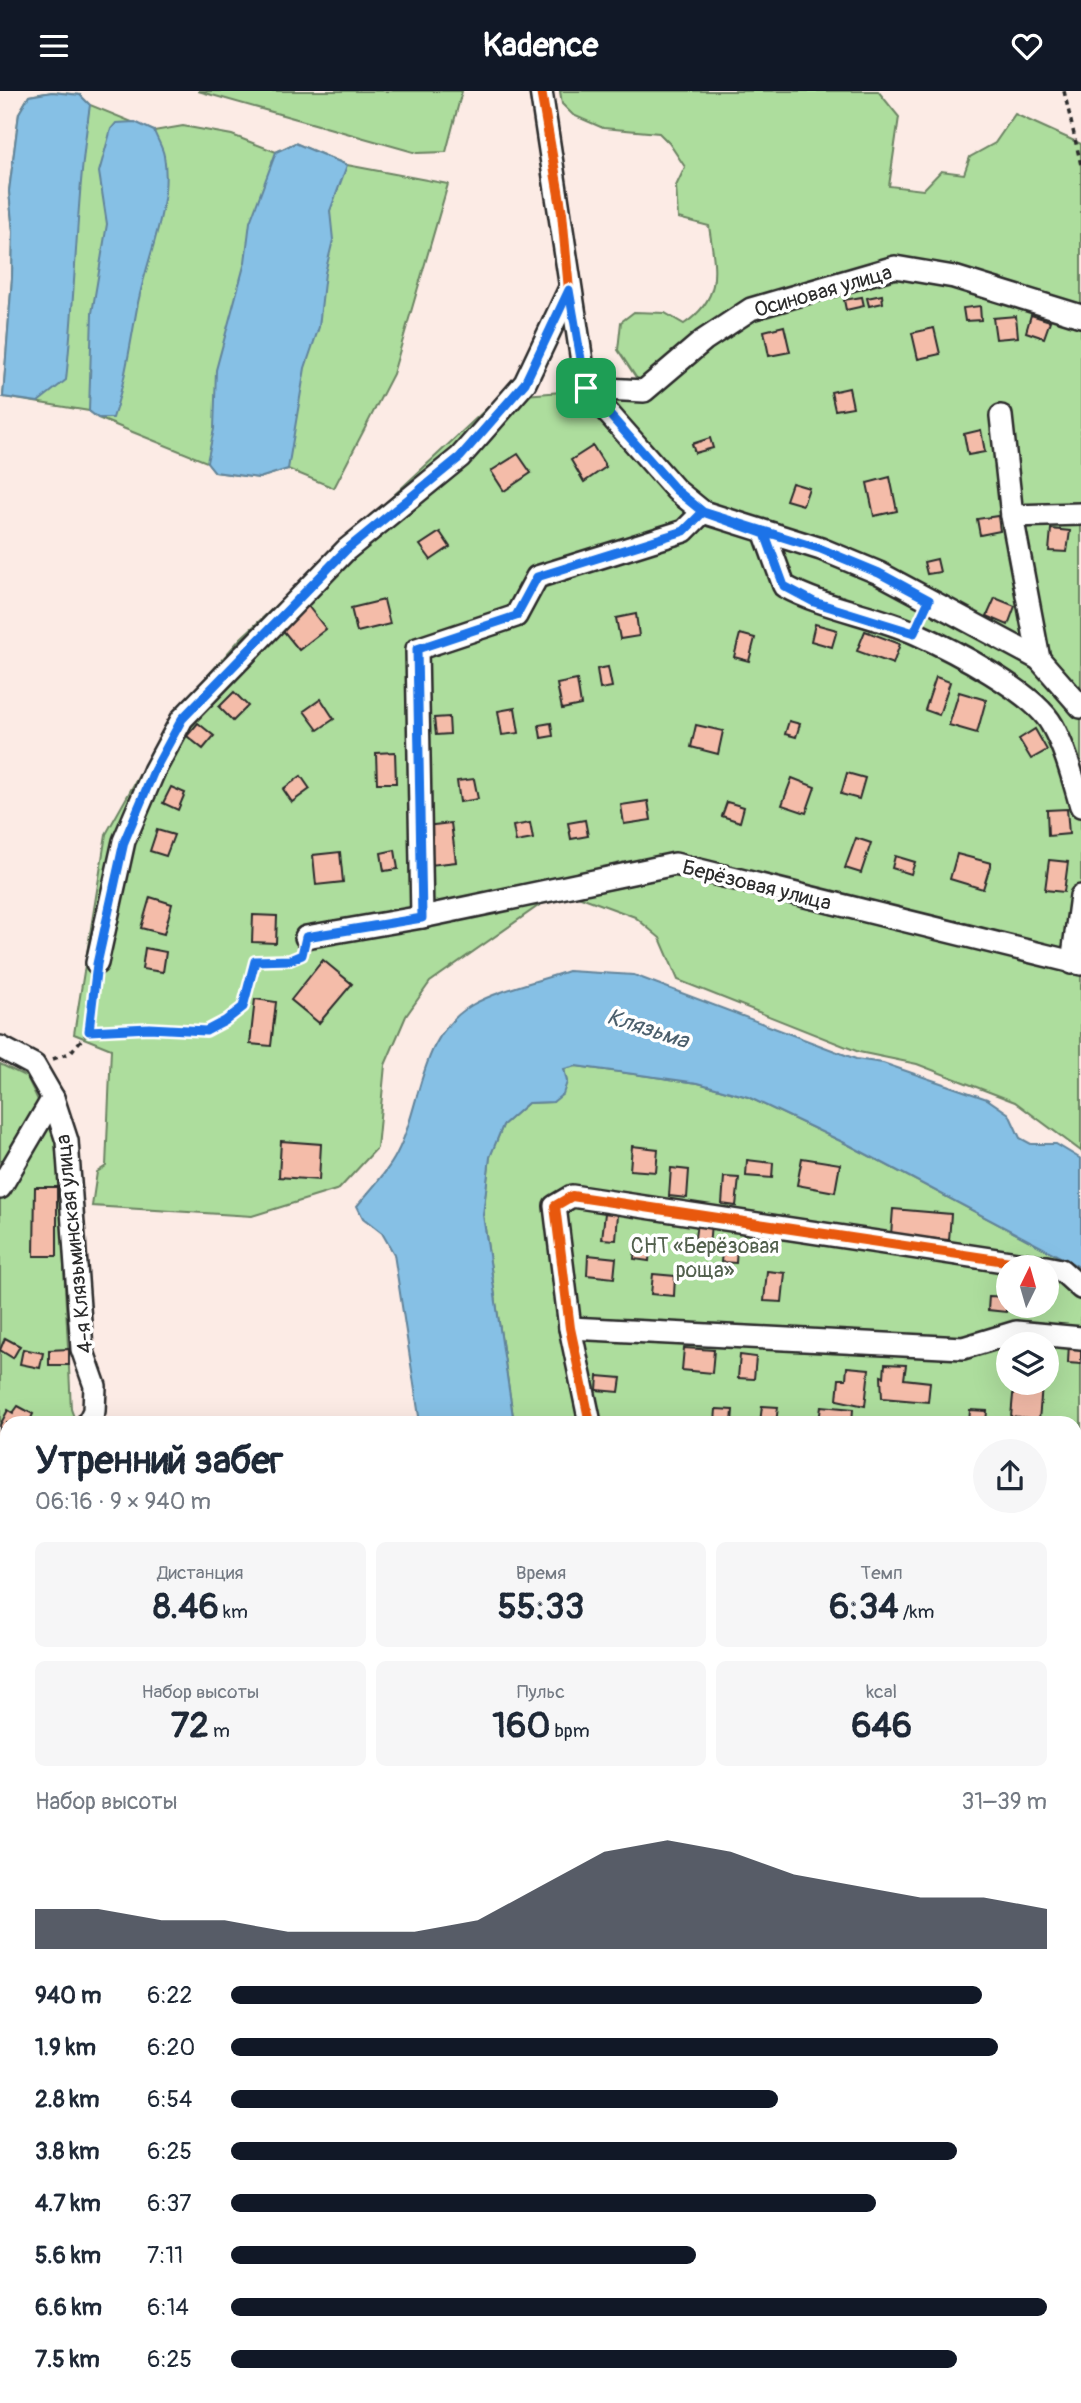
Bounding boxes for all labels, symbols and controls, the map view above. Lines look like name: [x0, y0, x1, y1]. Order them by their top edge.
text: Kadence: [483, 26, 598, 66]
icon: menu: [35, 27, 73, 65]
icon: heart: [1008, 27, 1046, 65]
street label: Осиновая улица: [751, 259, 895, 324]
pin: [556, 358, 616, 418]
icon: arrive: [567, 369, 605, 407]
street label: Берёзовая улица: [680, 854, 834, 917]
water label: Клязьма: [604, 1002, 693, 1056]
street label: 4-я Клязьминская улица: [50, 1133, 99, 1355]
park label: СНТ «Берёзовая роща»: [631, 1233, 779, 1284]
north arrow: [996, 1255, 1059, 1318]
map controls: [996, 1255, 1059, 1395]
button: layers: [996, 1332, 1059, 1395]
text: Утренний забег: [35, 1437, 283, 1485]
button: share: [973, 1439, 1047, 1513]
text: 06:16 · 9 × 940 m: [35, 1487, 211, 1516]
text: Дистанция: [157, 1561, 243, 1585]
text: Время: [516, 1561, 566, 1585]
text: Темп: [861, 1561, 903, 1585]
text: 8.46: [153, 1585, 219, 1629]
text: 55:33: [498, 1585, 584, 1629]
text: 6:34: [829, 1585, 899, 1629]
text: km: [219, 1600, 248, 1624]
text: /km: [899, 1600, 934, 1624]
text: Набор высоты: [142, 1680, 259, 1704]
text: Пульс: [517, 1680, 565, 1704]
text: kcal: [866, 1680, 897, 1704]
text: 72: [171, 1704, 209, 1748]
text: 160: [492, 1704, 550, 1748]
text: 646: [851, 1704, 912, 1748]
text: m: [209, 1719, 230, 1743]
text: bpm: [550, 1719, 590, 1743]
text: Набор высоты: [35, 1787, 177, 1816]
text: 31–39 m: [962, 1787, 1047, 1816]
text: 940 m: [35, 1981, 101, 2010]
text: 6:22: [147, 1981, 192, 2010]
text: 1.9 km: [35, 2033, 96, 2062]
text: 6:20: [147, 2033, 195, 2062]
text: 2.8 km: [35, 2085, 100, 2114]
text: 6:54: [147, 2085, 192, 2114]
text: 3.8 km: [35, 2137, 99, 2166]
text: 6:25: [147, 2137, 192, 2166]
text: 4.7 km: [35, 2189, 101, 2218]
text: 6:37: [147, 2189, 192, 2218]
text: 5.6 km: [35, 2241, 101, 2270]
text: 7:11: [147, 2241, 183, 2270]
text: 6.6 km: [35, 2293, 102, 2322]
text: 6:14: [147, 2293, 189, 2322]
text: 7.5 km: [35, 2345, 100, 2374]
text: 6:25: [147, 2345, 192, 2374]

